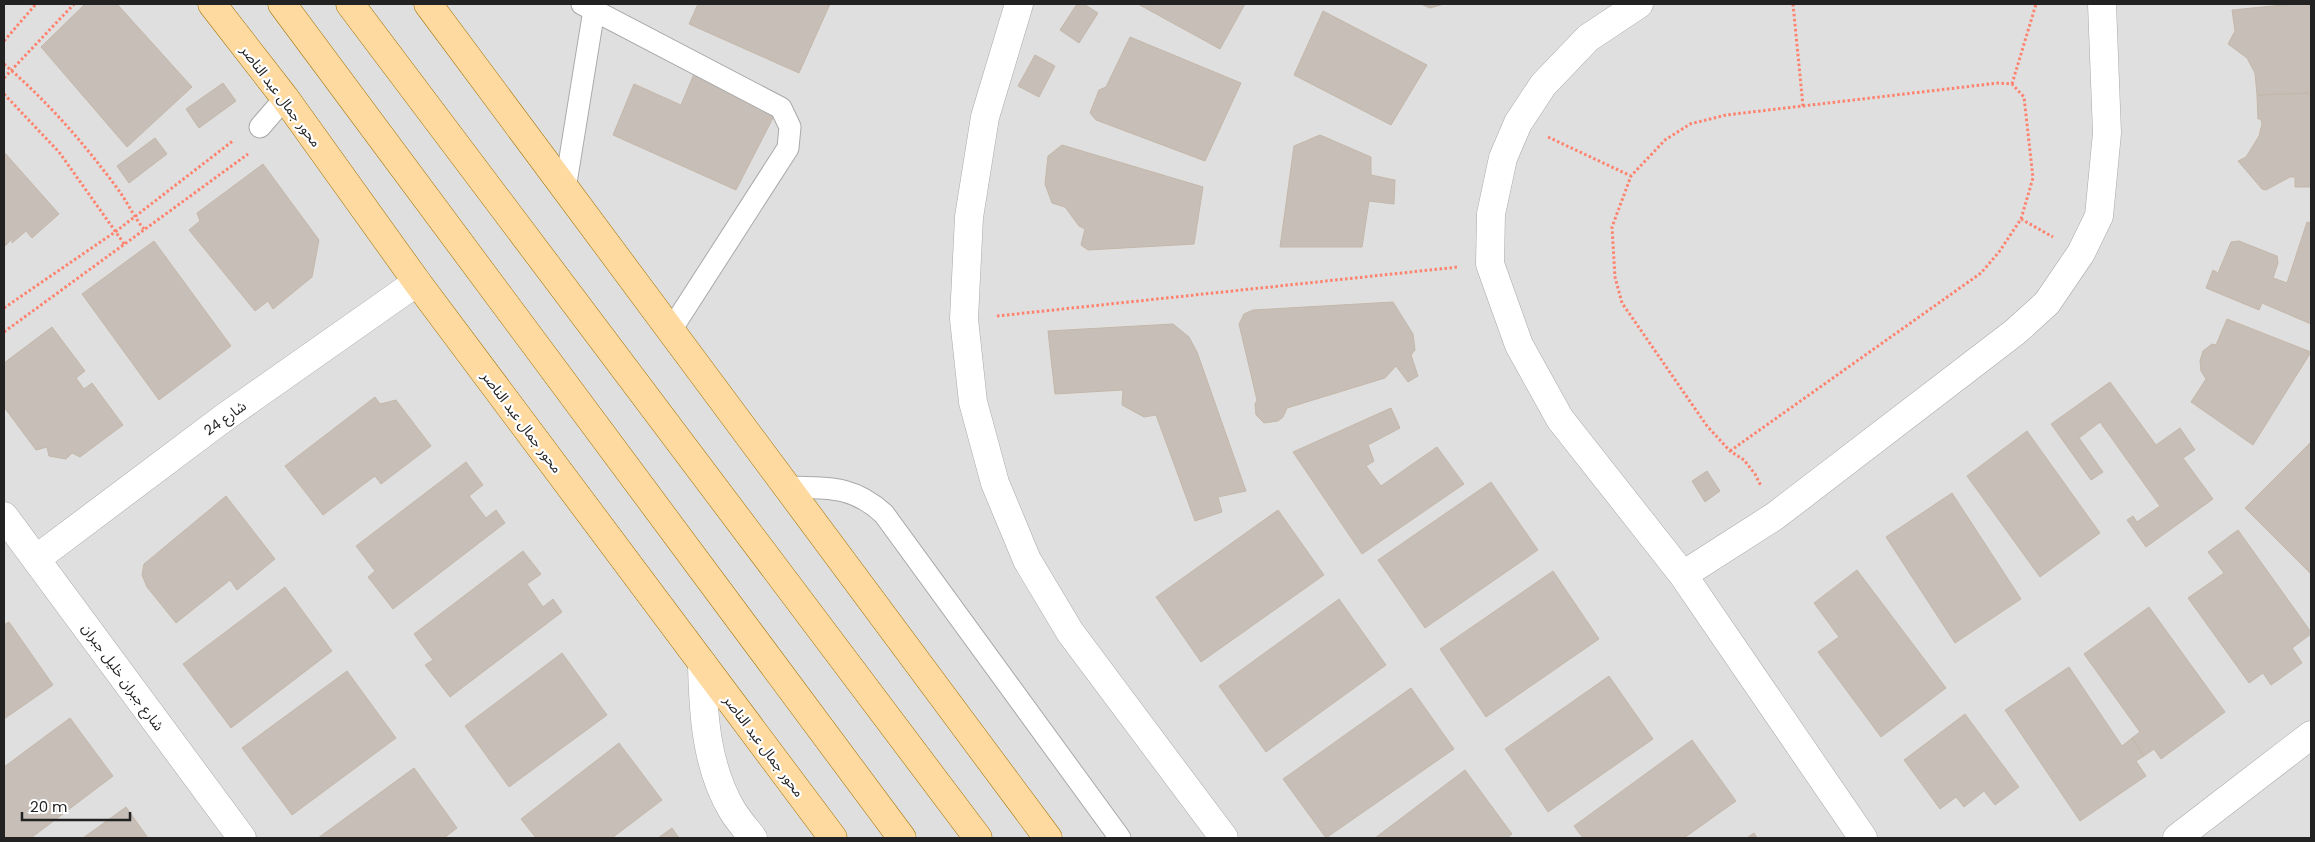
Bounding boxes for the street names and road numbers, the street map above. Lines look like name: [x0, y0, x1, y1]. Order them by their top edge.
street label: محور جمال عبد الناصر: [235, 40, 326, 151]
street label: محور جمال عبد الناصر: [476, 366, 567, 477]
street label: شارع 24: [200, 396, 251, 441]
street label: شارع جبران خليل جبران: [76, 619, 169, 736]
street label: محور جمال عبد الناصر: [718, 690, 809, 801]

